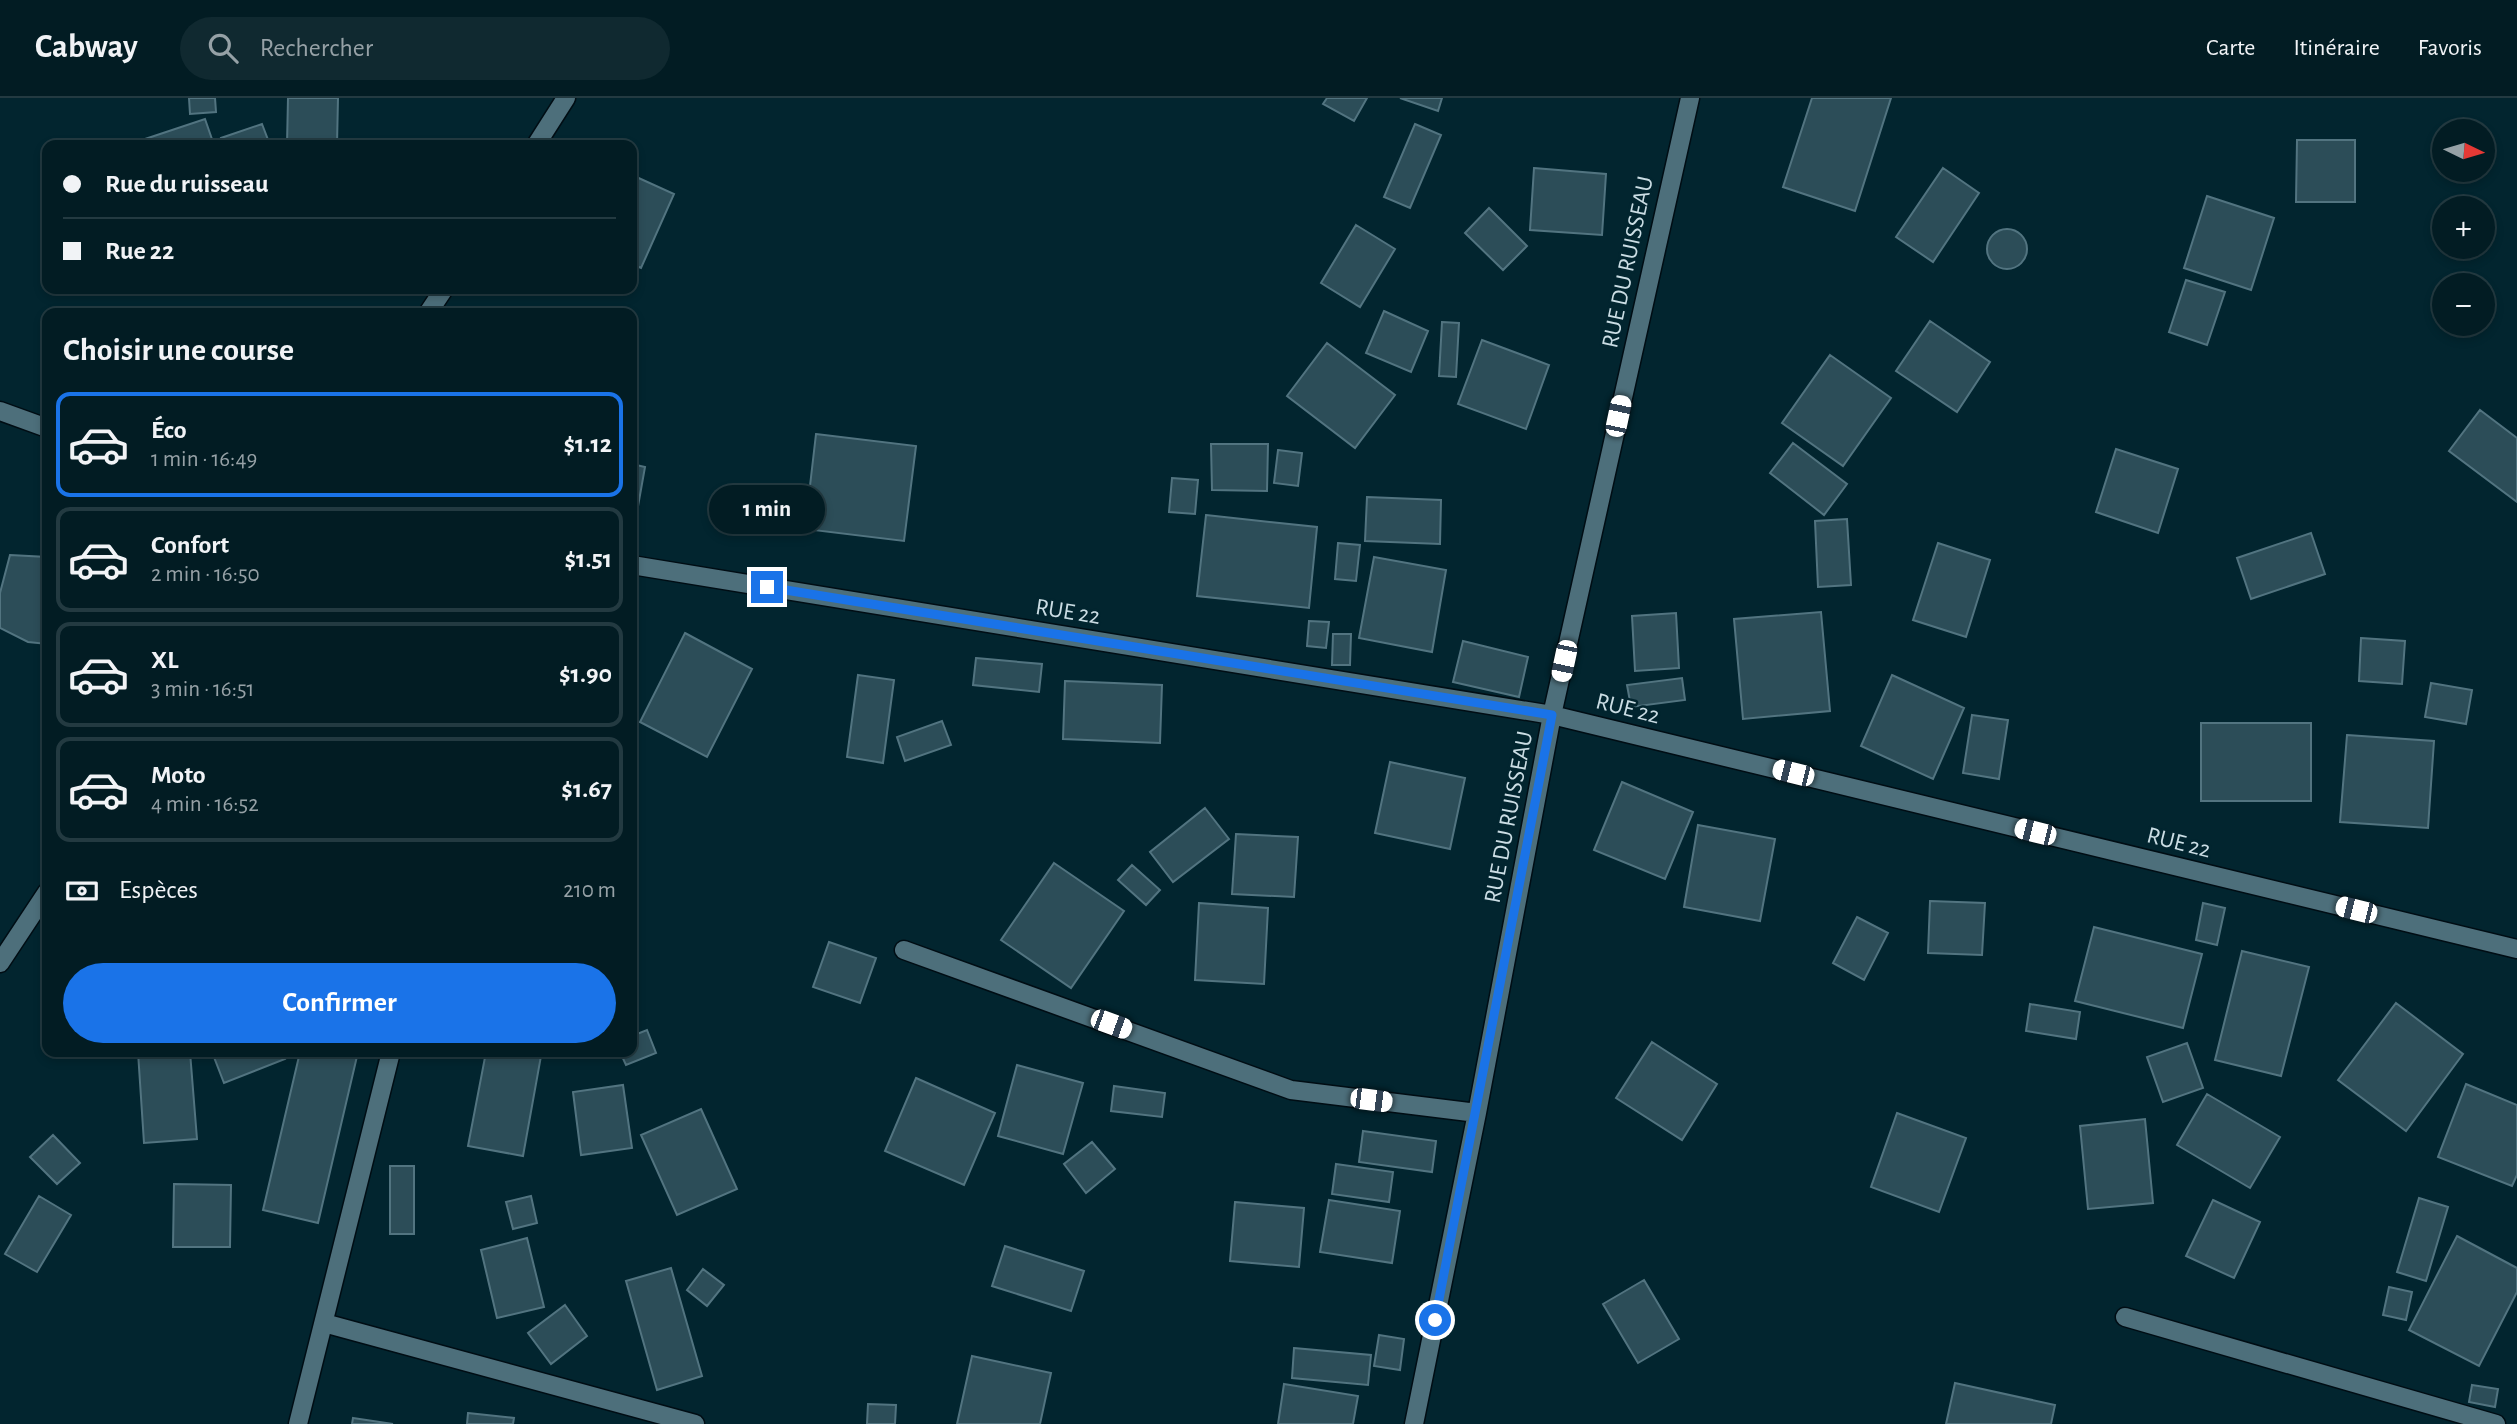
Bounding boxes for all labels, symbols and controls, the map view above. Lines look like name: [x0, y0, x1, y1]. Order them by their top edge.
search box: [180, 17, 670, 80]
icon: search: [204, 29, 242, 67]
text: Cabway: [35, 31, 138, 64]
text: Rechercher: [260, 35, 373, 61]
text: Carte: [2206, 36, 2255, 60]
text: Itinéraire: [2293, 36, 2380, 60]
text: Favoris: [2418, 36, 2482, 60]
north arrow: [2432, 119, 2496, 182]
map controls: [2432, 119, 2495, 336]
text: Rue du ruisseau: [105, 171, 269, 197]
street label: RUE DU RUISSEAU: [1598, 174, 1658, 350]
button: +: [2432, 196, 2495, 259]
text: Rue 22: [105, 238, 174, 264]
button: −: [2432, 273, 2495, 336]
text: Choisir une course: [63, 334, 294, 366]
car: [1604, 393, 1633, 439]
icon: car: [67, 413, 130, 476]
text: Éco: [151, 417, 187, 443]
text: $1.12: [563, 431, 612, 457]
text: 1 min · 16:49: [151, 448, 257, 471]
callout: 1 min: [709, 486, 825, 534]
text: 1 min: [743, 498, 791, 521]
icon: car: [67, 528, 130, 591]
text: Confort: [151, 532, 229, 558]
text: $1.51: [564, 546, 612, 572]
text: 2 min · 16:50: [151, 563, 260, 586]
route end: [751, 571, 783, 603]
street label: RUE 22: [1034, 595, 1102, 629]
car: [1550, 638, 1579, 684]
icon: car: [67, 643, 130, 706]
text: XL: [151, 647, 178, 673]
text: $1.90: [559, 661, 612, 687]
text: 3 min · 16:51: [151, 678, 254, 701]
street label: RUE 22: [1593, 689, 1662, 729]
street label: RUE DU RUISSEAU: [1481, 729, 1537, 905]
icon: car: [67, 758, 130, 821]
car: [1771, 758, 1816, 788]
text: Moto: [151, 762, 206, 788]
text: $1.67: [561, 776, 612, 802]
text: 4 min · 16:52: [151, 793, 259, 816]
car: [2013, 817, 2058, 847]
street label: RUE 22: [2144, 823, 2213, 863]
icon: cash: [63, 872, 101, 910]
text: Espèces: [119, 877, 198, 903]
text: 210 m: [563, 879, 616, 902]
car: [2334, 895, 2379, 925]
button: Confirmer: [63, 963, 616, 1043]
car: [1088, 1007, 1135, 1041]
car: [1349, 1087, 1394, 1113]
route start: [1419, 1304, 1451, 1336]

